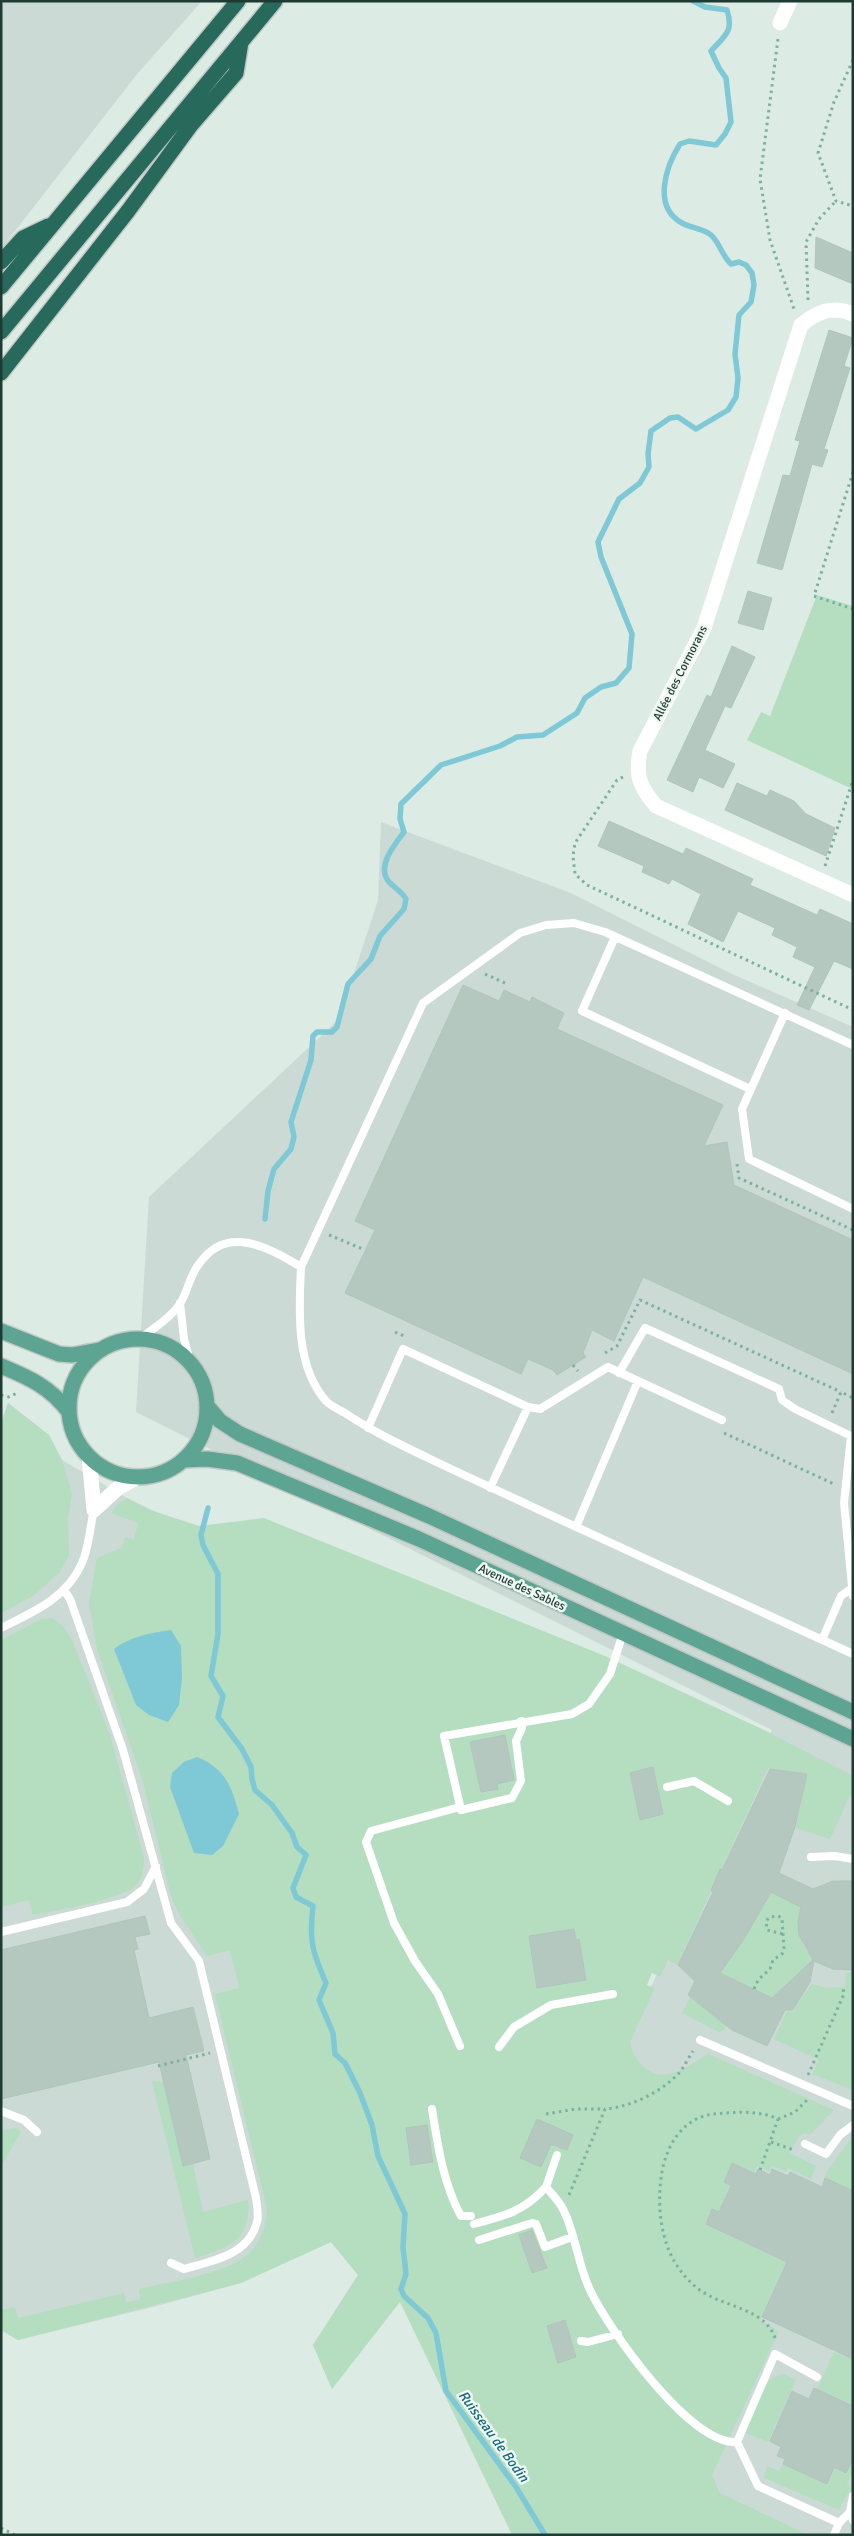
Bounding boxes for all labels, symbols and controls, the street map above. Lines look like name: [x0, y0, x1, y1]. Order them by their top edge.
street label: Allée des Cormorans: [650, 623, 711, 723]
street label: Avenue des Sables: [476, 1561, 568, 1614]
water label: Ruisseau de Bodin: [455, 2387, 533, 2486]

